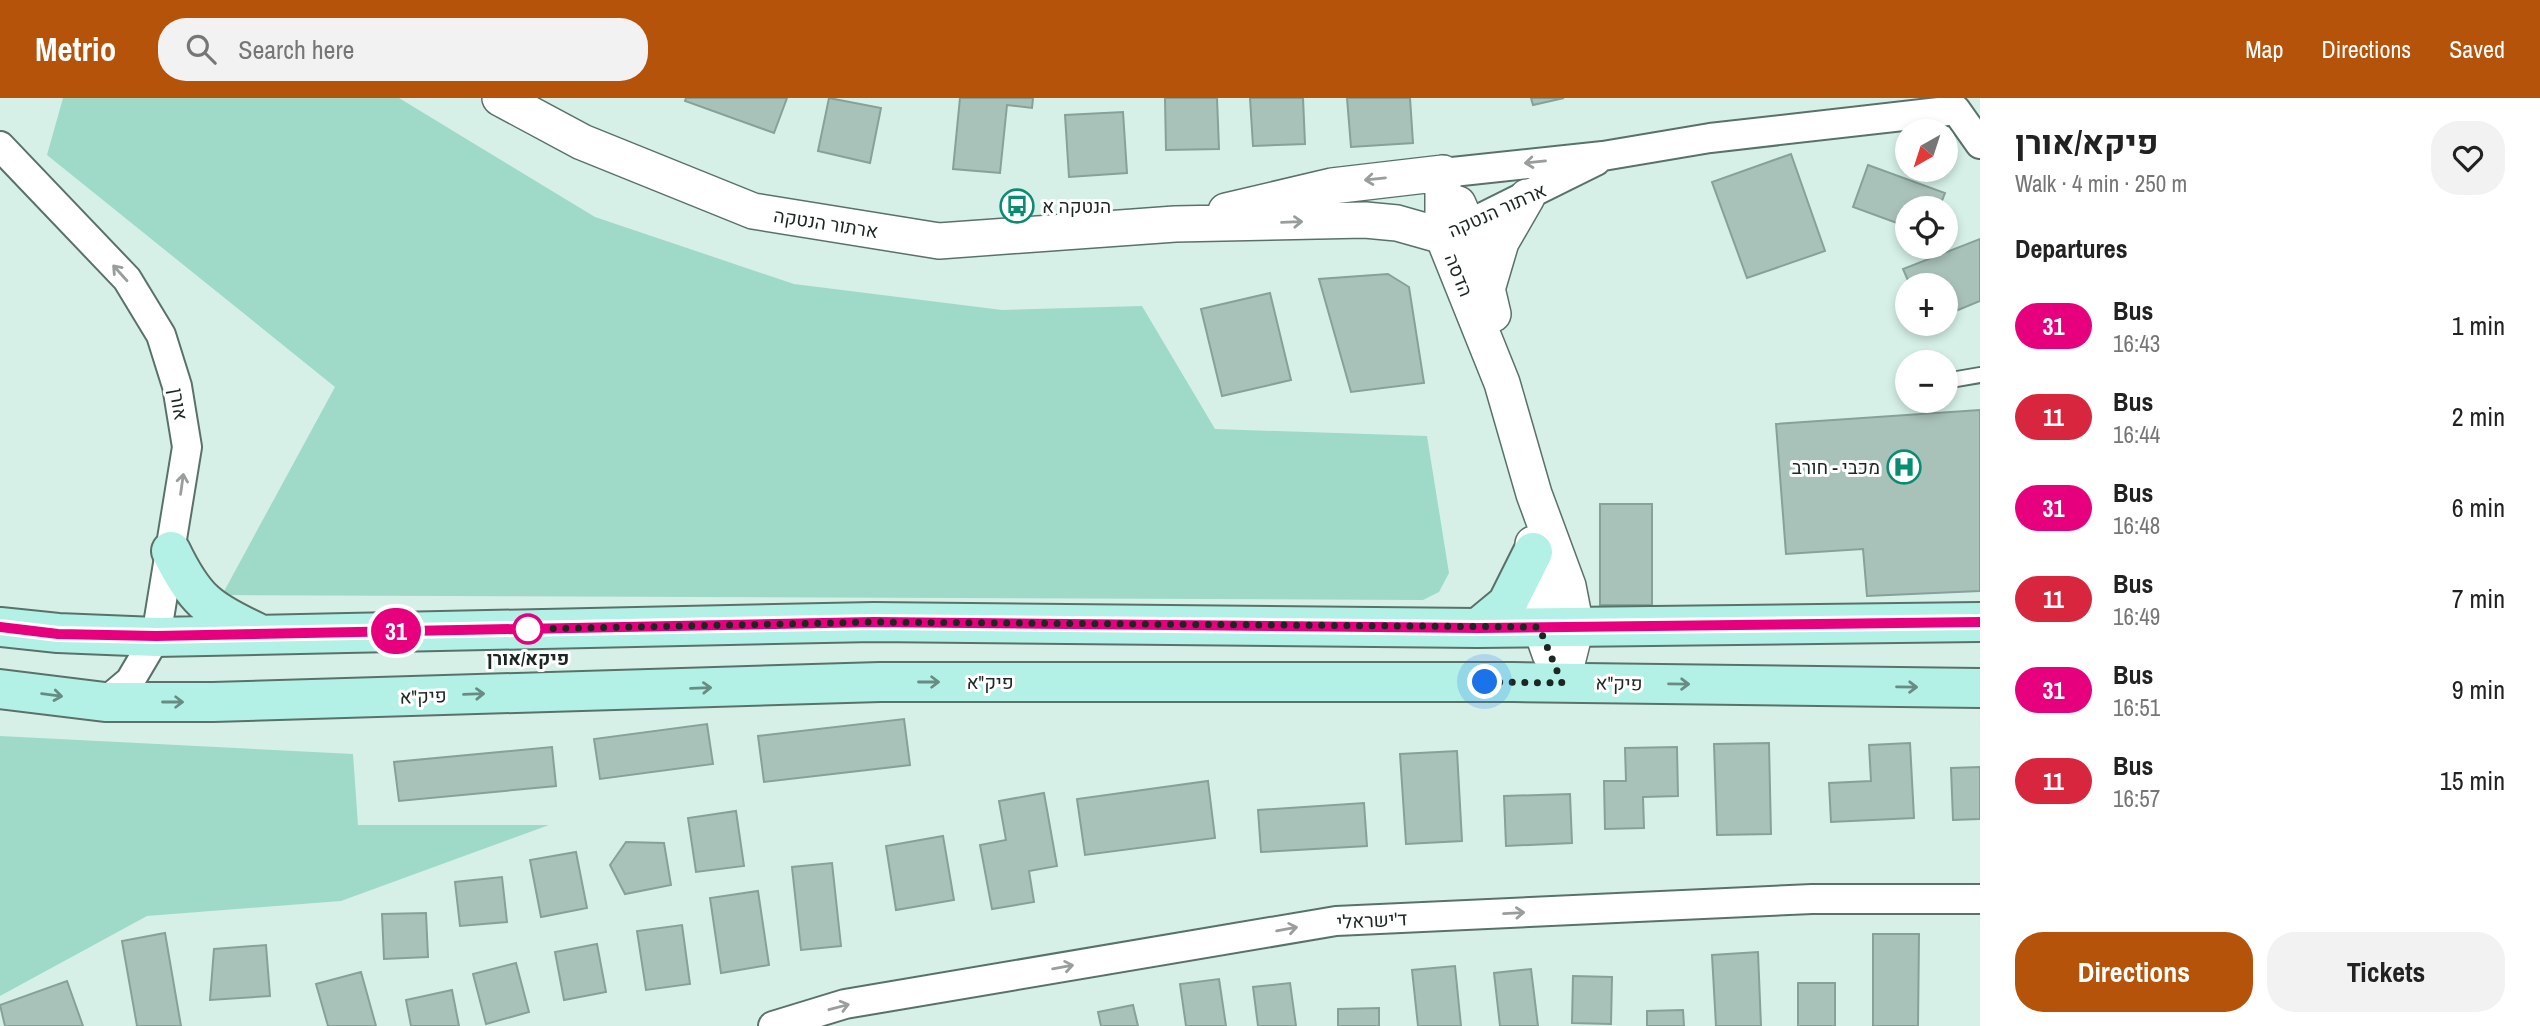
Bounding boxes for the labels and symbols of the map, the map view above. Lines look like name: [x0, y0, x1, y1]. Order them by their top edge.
north arrow: [1895, 119, 1958, 182]
one-way arrow: [1524, 155, 1547, 168]
one-way arrow: [1365, 173, 1387, 186]
street label: ארתור הנטקה: [1444, 177, 1550, 243]
bus stop icon: הנטקה א: [998, 187, 1036, 225]
place label: הנטקה א: [1042, 193, 1111, 219]
street label: ארתור הנטקה: [772, 202, 880, 244]
one-way arrow: [1281, 216, 1304, 229]
street label: הדסה: [1439, 250, 1479, 300]
one-way arrow: [112, 265, 129, 282]
street label: אורן: [163, 386, 195, 422]
hospital icon: מכבי - חורב: [1885, 448, 1923, 486]
place label: מכבי - חורב: [1792, 454, 1880, 480]
one-way arrow: [175, 473, 188, 496]
line badge: 31: [364, 608, 428, 654]
marker: פיקא/אורן: [513, 614, 543, 644]
place label: פיקא/אורן: [487, 645, 569, 671]
your location: [1467, 664, 1502, 699]
street label: פיק"א: [966, 669, 1014, 695]
street label: פיק"א: [1595, 670, 1643, 696]
one-way arrow: [917, 675, 940, 689]
one-way arrow: [1667, 677, 1690, 691]
one-way arrow: [1895, 680, 1918, 694]
one-way arrow: [689, 681, 712, 694]
street label: פיק"א: [399, 682, 447, 710]
one-way arrow: [462, 688, 485, 701]
one-way arrow: [41, 689, 63, 702]
one-way arrow: [161, 695, 184, 709]
street label: ד'ישראלי: [1336, 905, 1408, 935]
one-way arrow: [1502, 906, 1525, 919]
one-way arrow: [1275, 922, 1298, 935]
one-way arrow: [1051, 960, 1074, 973]
one-way arrow: [828, 999, 850, 1012]

